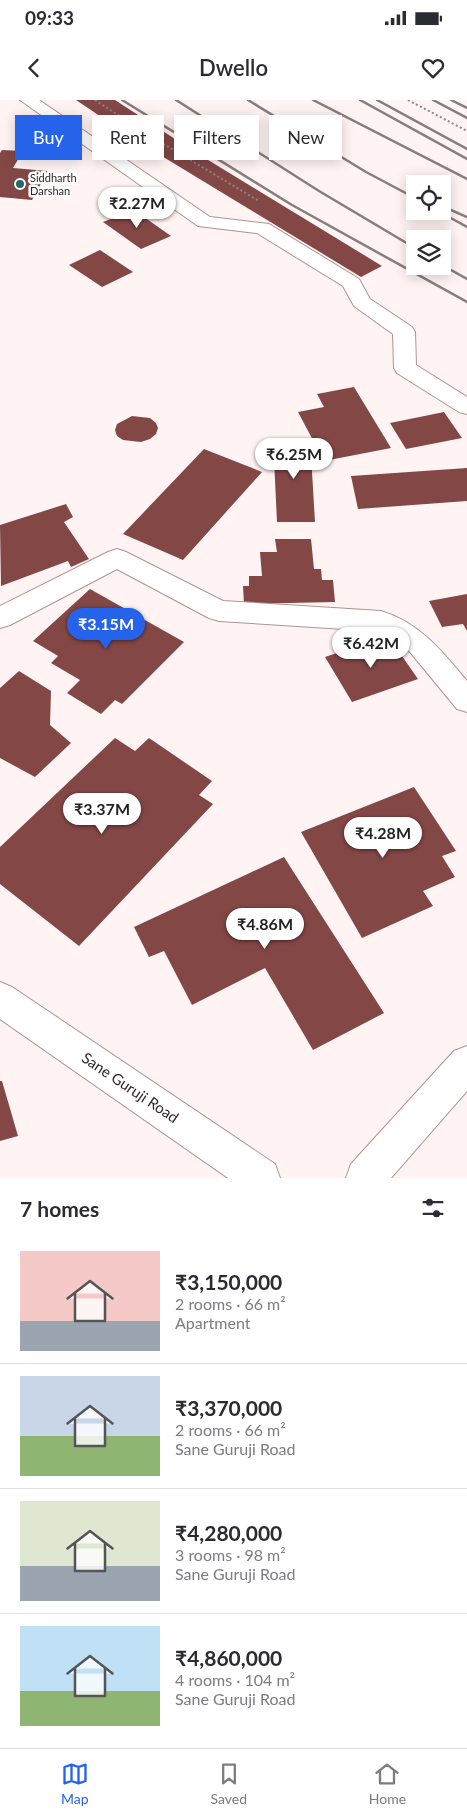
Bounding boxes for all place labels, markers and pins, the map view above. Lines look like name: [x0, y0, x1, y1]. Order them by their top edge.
place label: Siddharth Darshan: [30, 171, 77, 197]
marker: Siddharth Darshan: [14, 178, 26, 190]
pin: ₹2.27M: [96, 186, 178, 229]
pin: ₹6.25M: [253, 438, 335, 480]
pin: ₹3.15M: [65, 608, 147, 650]
pin: ₹6.42M: [330, 626, 412, 669]
pin: ₹3.37M: [61, 792, 143, 835]
pin: ₹4.28M: [342, 816, 424, 859]
pin: ₹4.86M: [224, 908, 306, 950]

